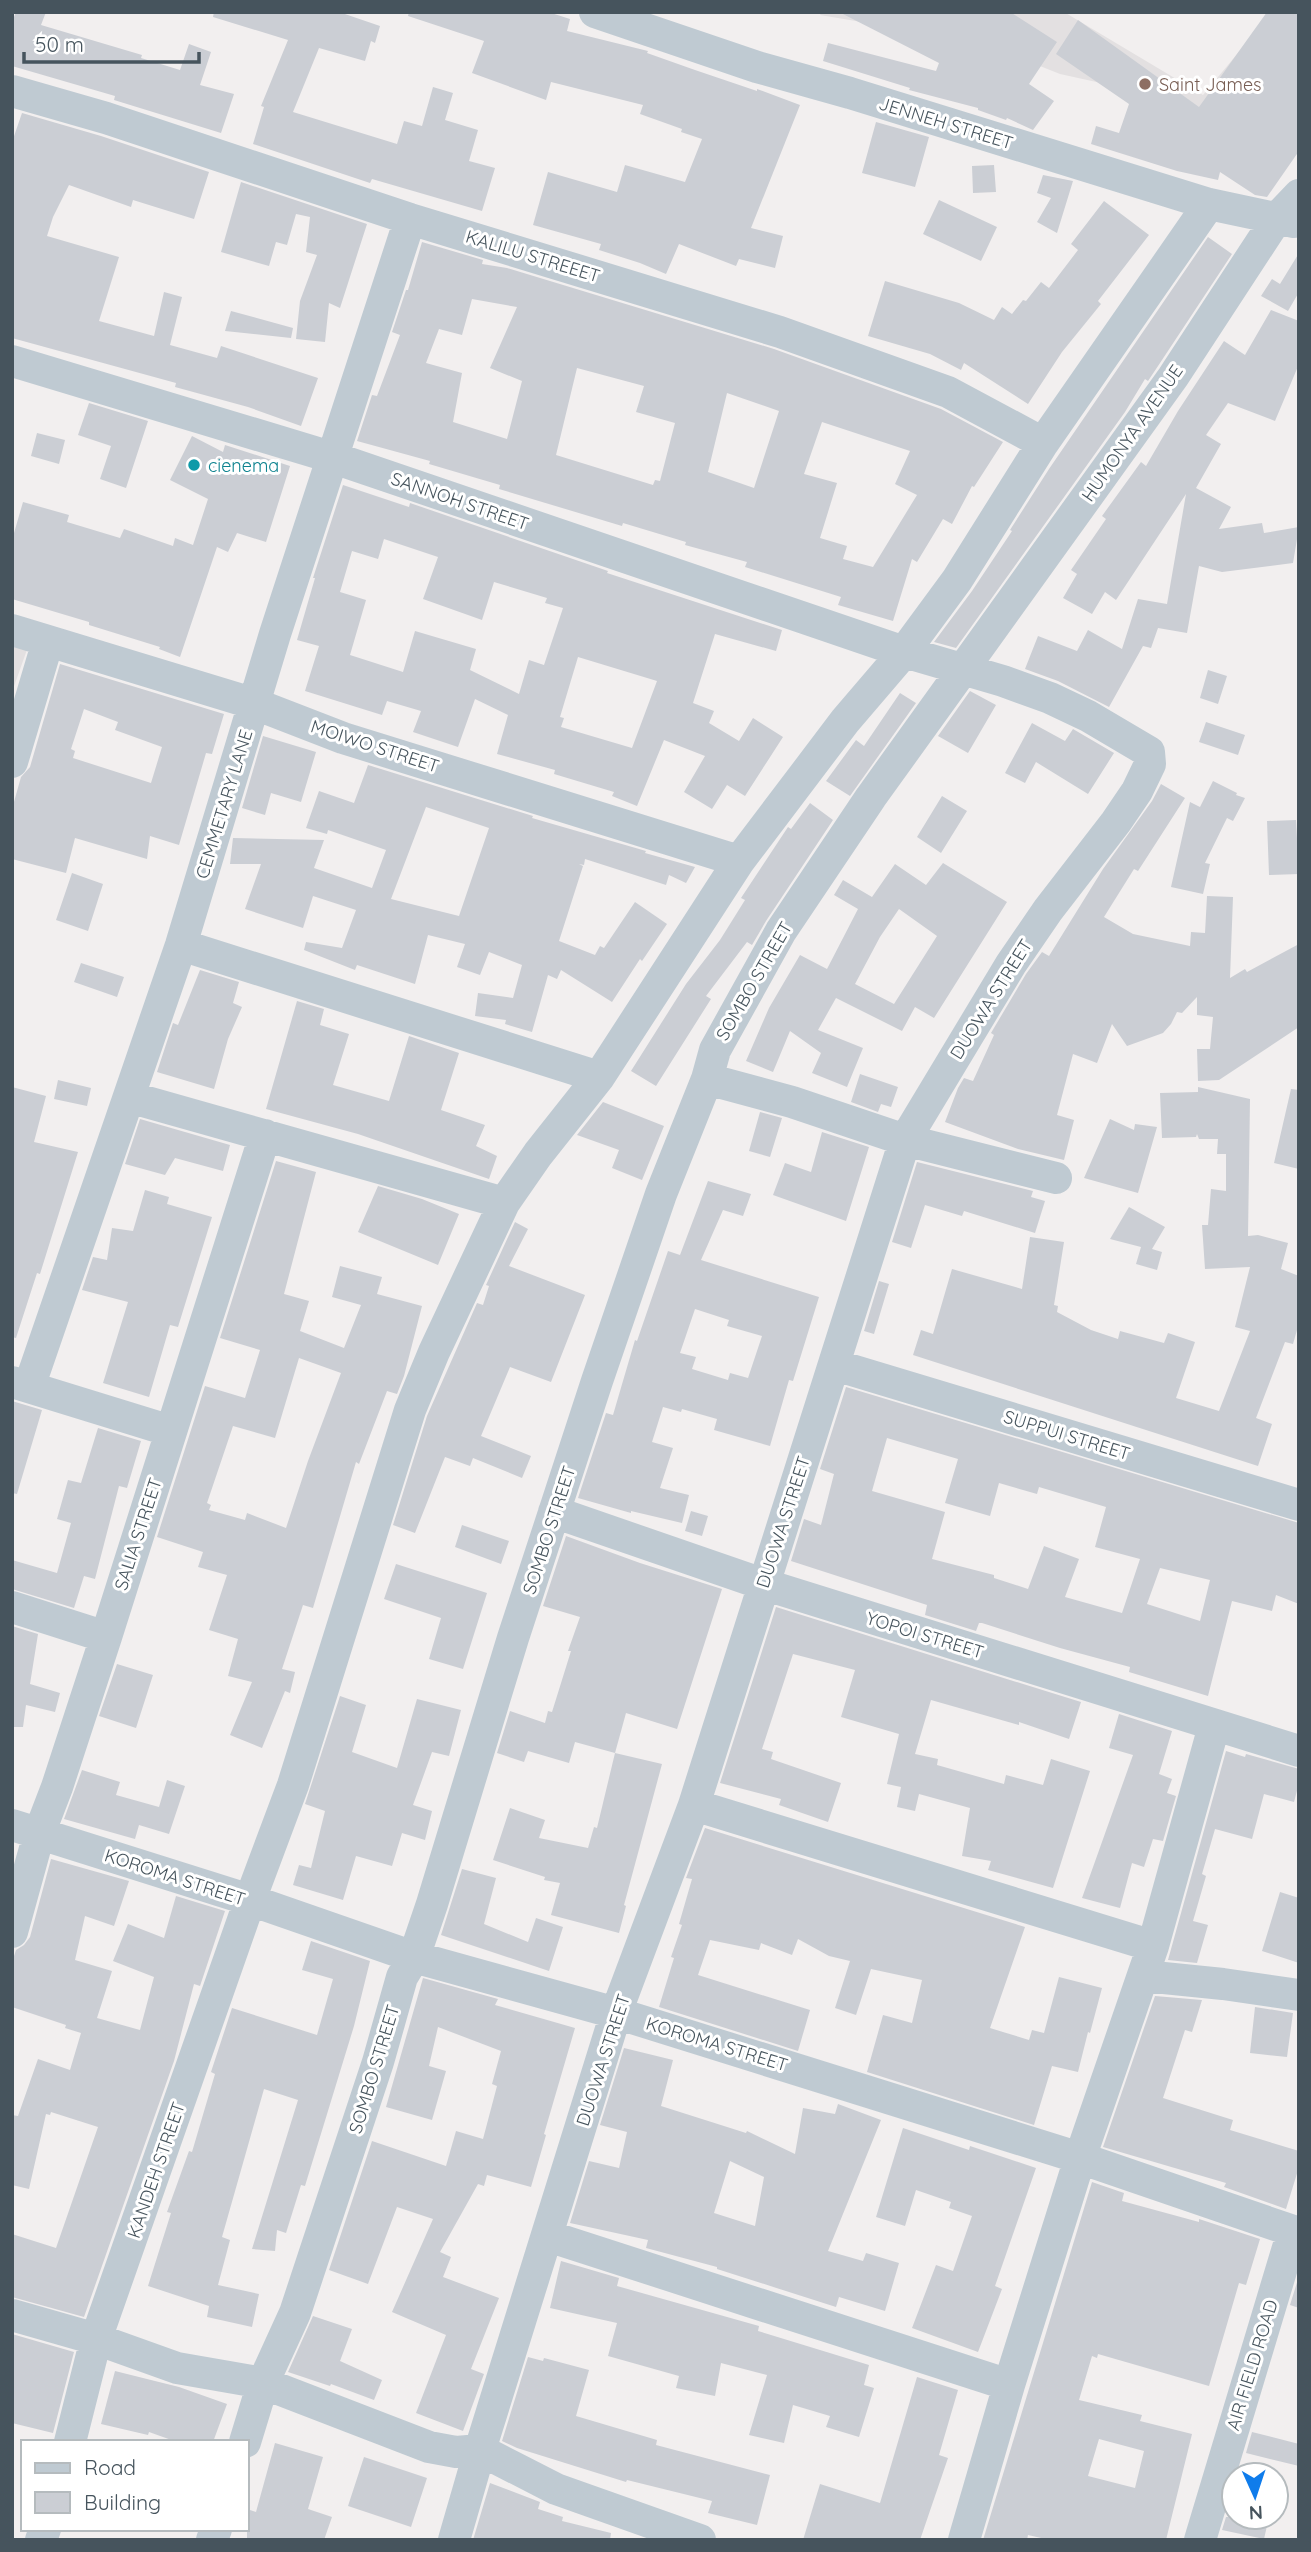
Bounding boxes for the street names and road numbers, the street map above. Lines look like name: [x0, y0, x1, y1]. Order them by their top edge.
street label: JENNEH STREET: [876, 92, 1016, 154]
street label: KALILU STREEET: [463, 225, 603, 287]
street label: HUMONYA AVENUE: [1076, 360, 1188, 506]
street label: SANNOH STREET: [388, 467, 532, 535]
street label: MOIWO STREET: [308, 714, 442, 778]
street label: CEMMETARY LANE: [190, 727, 258, 881]
street label: SOMBO STREET: [711, 917, 797, 1045]
street label: DUOWA STREET: [945, 935, 1037, 1063]
street label: SUPPUI STREET: [1001, 1405, 1133, 1465]
street label: DUOWA STREET: [751, 1453, 815, 1591]
street label: SOMBO STREET: [517, 1463, 581, 1597]
street label: SALIA STREET: [109, 1475, 167, 1593]
street label: YOPOI STREET: [863, 1606, 987, 1664]
street label: KOROMA STREET: [102, 1843, 249, 1911]
street label: DUOWA STREET: [571, 1991, 635, 2129]
street label: SOMBO STREET: [343, 2002, 405, 2136]
street label: KOROMA STREET: [643, 2012, 791, 2077]
street label: KANDEH STREET: [122, 2099, 190, 2241]
street label: AIR FIELD ROAD: [1221, 2297, 1283, 2433]

